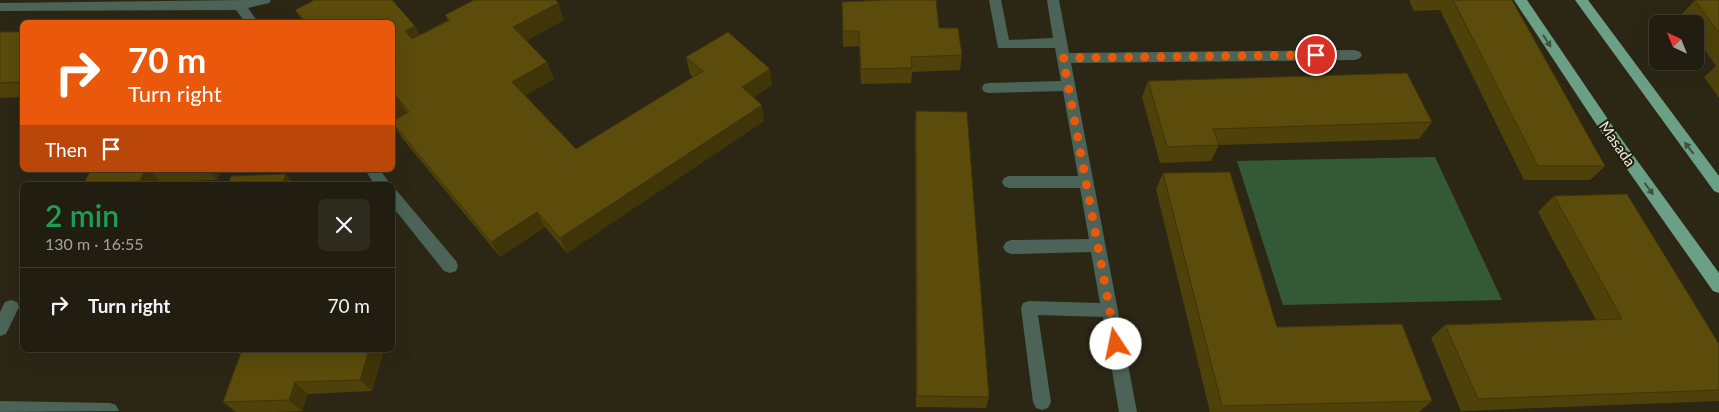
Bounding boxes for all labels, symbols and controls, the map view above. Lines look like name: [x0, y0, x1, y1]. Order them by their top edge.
north arrow: [1649, 15, 1704, 70]
map controls: [1649, 15, 1704, 70]
pin: [1295, 34, 1337, 76]
one-way arrow: [1542, 34, 1552, 47]
text: 70 m: [128, 38, 206, 80]
icon: right: [45, 40, 110, 105]
icon: arrive: [1302, 41, 1330, 69]
text: Turn right: [128, 80, 222, 107]
street label: Masada: [1596, 117, 1640, 169]
icon: arrive: [97, 135, 125, 163]
text: Then: [45, 138, 87, 161]
one-way arrow: [1684, 141, 1694, 155]
one-way arrow: [1644, 182, 1654, 196]
text: 2 min: [45, 197, 119, 233]
button: close: [318, 199, 370, 251]
text: 130 m · 16:55: [45, 234, 144, 253]
icon: right: [45, 291, 73, 319]
text: Turn right: [88, 294, 170, 317]
text: 70 m: [327, 294, 370, 317]
position arrow: [1089, 317, 1141, 369]

